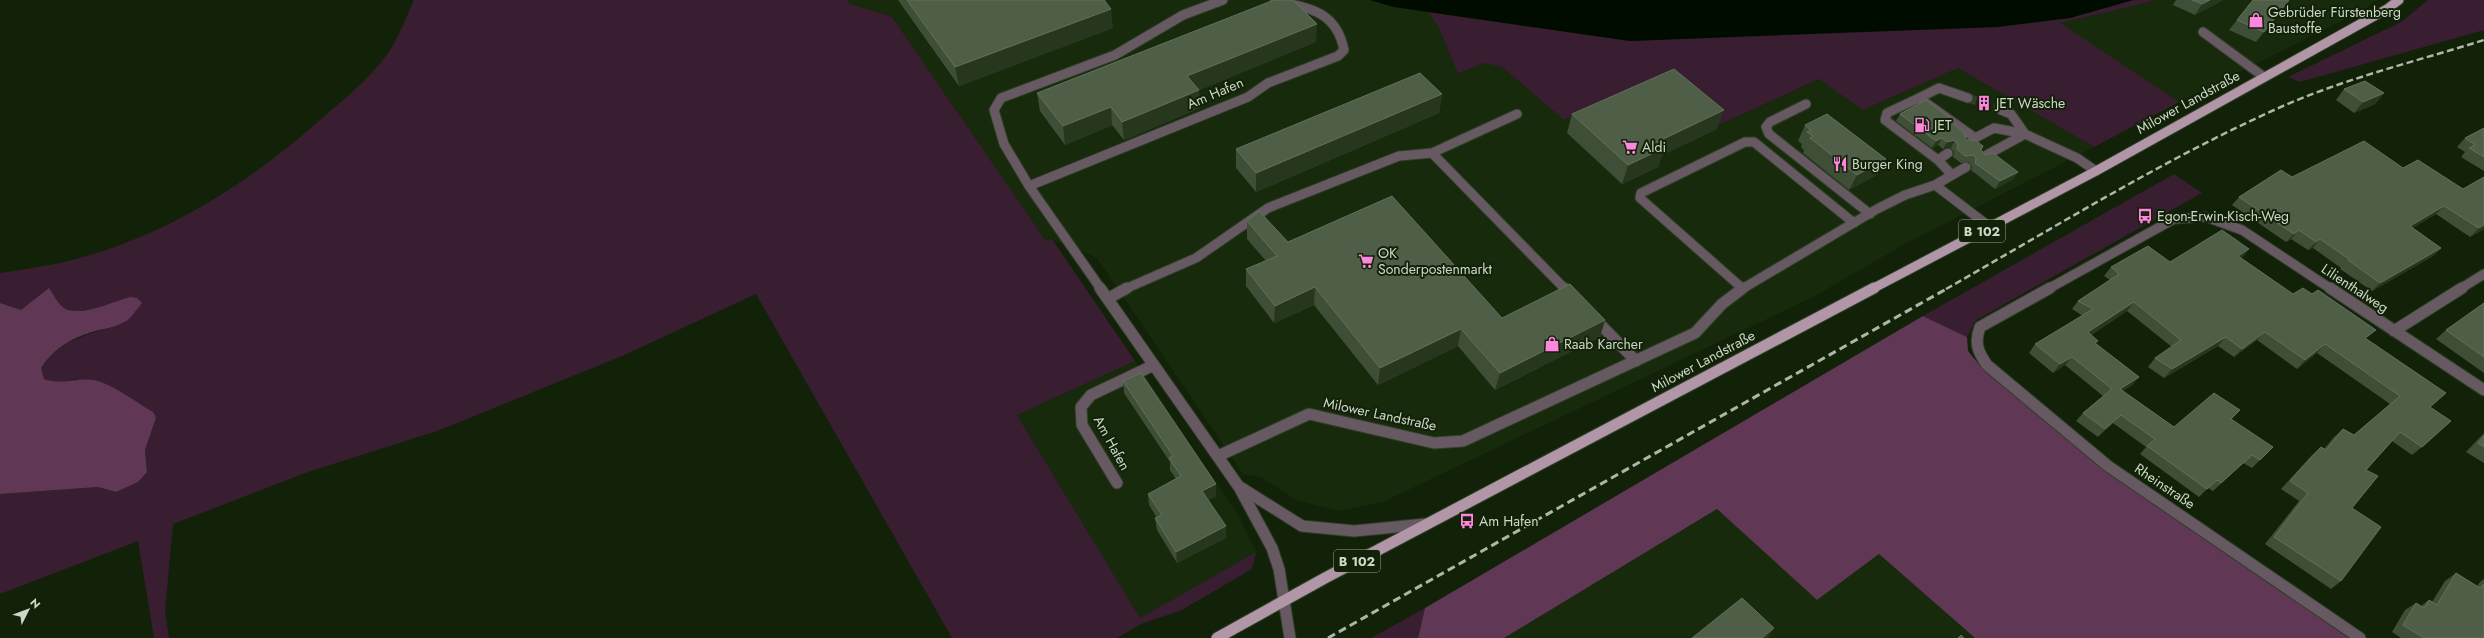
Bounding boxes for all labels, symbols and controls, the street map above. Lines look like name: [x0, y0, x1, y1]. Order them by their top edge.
place label: Gebrüder Fürstenberg Baustoffe: [2268, 2, 2401, 38]
shop icon: Gebrüder Fürstenberg Baustoffe: [2247, 11, 2265, 29]
street label: Milower Landstraße: [2133, 65, 2243, 139]
street label: Am Hafen: [1184, 72, 1246, 114]
place label: JET Wäsche: [1994, 93, 2065, 113]
building icon: JET Wäsche: [1975, 94, 1993, 112]
place label: JET: [1932, 115, 1952, 135]
fuel station icon: JET: [1913, 116, 1931, 134]
place label: Aldi: [1642, 137, 1666, 157]
supermarket icon: Aldi: [1621, 138, 1639, 156]
place label: Burger King: [1852, 154, 1923, 174]
restaurant icon: Burger King: [1831, 155, 1849, 173]
place label: Egon-Erwin-Kisch-Weg: [2157, 206, 2289, 226]
bus stop icon: Egon-Erwin-Kisch-Weg: [2136, 207, 2154, 225]
road number: B 102: [1959, 220, 2005, 242]
place label: OK Sonderpostenmarkt: [1378, 243, 1492, 279]
supermarket icon: OK Sonderpostenmarkt: [1357, 252, 1375, 270]
street label: Lilienthalweg: [2317, 259, 2393, 317]
street label: Milower Landstraße: [1647, 325, 1759, 397]
place label: Raab Karcher: [1564, 334, 1643, 354]
shop icon: Raab Karcher: [1543, 335, 1561, 353]
street label: Milower Landstraße: [1322, 392, 1438, 436]
street label: Am Hafen: [1089, 412, 1135, 474]
street label: Rheinstraße: [2131, 458, 2199, 514]
place label: Am Hafen: [1479, 511, 1539, 531]
bus stop icon: Am Hafen: [1458, 512, 1476, 530]
road number: B 102: [1334, 550, 1380, 572]
north arrow: [8, 590, 48, 630]
text: N: [27, 595, 44, 612]

